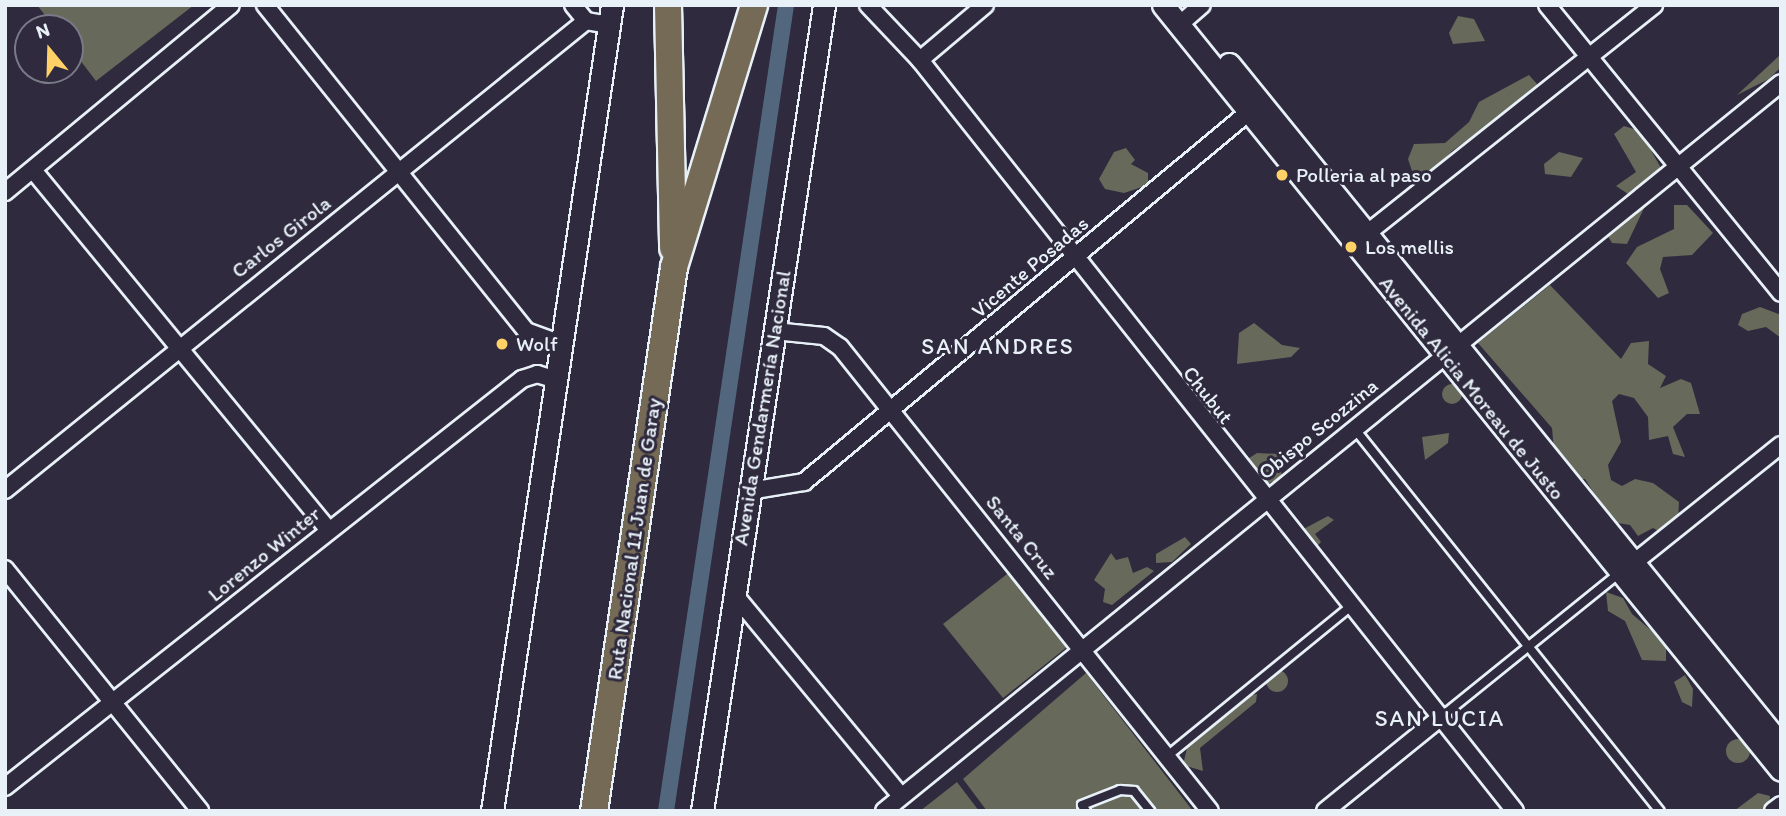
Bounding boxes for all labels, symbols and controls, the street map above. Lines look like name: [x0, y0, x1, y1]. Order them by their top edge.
north arrow: [14, 14, 84, 84]
text: N: [33, 18, 52, 44]
place label: Polleria al paso: [1296, 162, 1433, 188]
marker: Polleria al paso: [1274, 167, 1290, 183]
street label: Carlos Girola: [226, 190, 336, 284]
street label: Vicente Posadas: [966, 211, 1094, 323]
place label: Los mellis: [1365, 234, 1455, 260]
marker: Los mellis: [1343, 239, 1359, 255]
street label: Avenida Gendarmería Nacional: [728, 268, 796, 548]
street label: Avenida Alicia Moreau de Justo: [1374, 271, 1570, 505]
place label: Wolf: [516, 331, 558, 357]
district label: SAN ANDRES: [923, 332, 1073, 360]
marker: Wolf: [494, 336, 510, 352]
street label: Chubut: [1178, 361, 1238, 429]
street label: Obispo Scozzina: [1253, 373, 1383, 485]
street label: Ruta Nacional 11 Juan de Garay: [602, 397, 666, 681]
street label: Santa Cruz: [981, 490, 1063, 584]
street label: Lorenzo Winter: [203, 501, 325, 607]
district label: SAN LUCIA: [1377, 704, 1503, 732]

